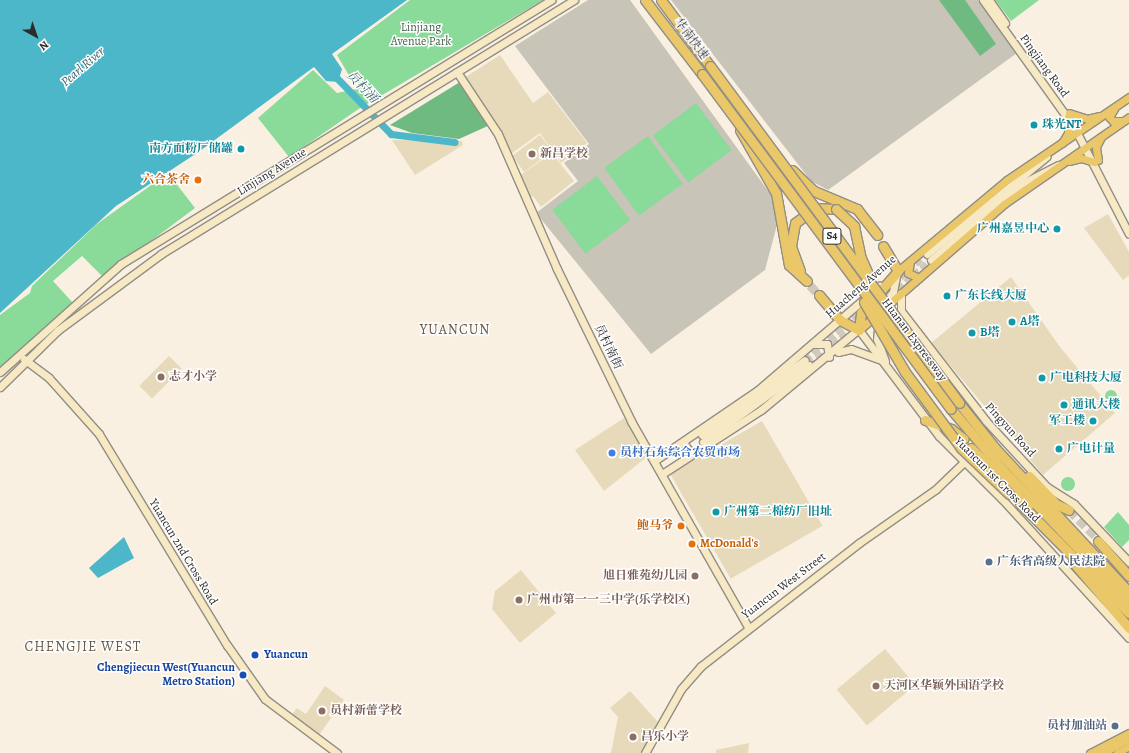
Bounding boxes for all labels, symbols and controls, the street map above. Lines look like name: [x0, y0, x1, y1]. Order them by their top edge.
street label: 华南快速: [671, 15, 711, 63]
north arrow: [16, 16, 56, 56]
park label: Linjiang Avenue Park: [391, 21, 451, 49]
street label: Pingjiang Road: [1016, 32, 1072, 100]
text: N: [36, 37, 52, 54]
water label: Pearl River: [58, 44, 108, 90]
water label: 员村涌: [343, 68, 381, 106]
place label: 珠光NT: [1042, 118, 1081, 132]
marker: 珠光NT: [1029, 120, 1039, 130]
place label: 南方面粉厂储罐: [149, 142, 233, 156]
marker: 南方面粉厂储罐: [236, 144, 246, 154]
street label: Linjiang Avenue: [235, 145, 309, 199]
place label: 新昌学校: [540, 147, 588, 161]
marker: 新昌学校: [527, 149, 537, 159]
place label: 六合茶舍: [142, 173, 190, 187]
marker: 六合茶舍: [193, 175, 203, 185]
place label: 广州嘉昱中心: [977, 222, 1049, 236]
marker: 广州嘉昱中心: [1052, 224, 1062, 234]
road number: S4: [822, 227, 842, 245]
street label: Huacheng Avenue: [823, 252, 899, 322]
place label: 广东长线大厦: [955, 289, 1027, 303]
marker: 广东长线大厦: [942, 291, 952, 301]
street label: Huanan Expressway: [878, 296, 950, 384]
place label: A塔: [1020, 315, 1039, 329]
marker: A塔: [1007, 317, 1017, 327]
district label: YUANCUN: [420, 322, 490, 338]
street label: 员村南街: [591, 322, 625, 372]
place label: B塔: [980, 326, 1000, 340]
marker: B塔: [967, 328, 977, 338]
place label: 志才小学: [169, 370, 217, 384]
place label: 广电科技大厦: [1050, 371, 1122, 385]
marker: 志才小学: [156, 372, 166, 382]
marker: 广电科技大厦: [1037, 373, 1047, 383]
place label: 通讯大楼: [1072, 398, 1120, 412]
street label: Pingyun Road: [982, 400, 1038, 460]
marker: 通讯大楼: [1059, 400, 1069, 410]
place label: 军工楼: [1049, 414, 1085, 428]
marker: 军工楼: [1088, 416, 1098, 426]
street label: Yuancun 1st Cross Road: [951, 434, 1043, 526]
place label: 广电计量: [1067, 442, 1115, 456]
marker: 广电计量: [1054, 444, 1064, 454]
place label: 员村石东综合农贸市场: [620, 446, 740, 460]
marker: 员村石东综合农贸市场: [607, 448, 617, 458]
street label: Yuancun 2nd Cross Road: [146, 496, 220, 608]
place label: 广州第二棉纺厂旧址: [724, 505, 832, 519]
marker: 广州第二棉纺厂旧址: [711, 507, 721, 517]
place label: 鲍马爷: [637, 519, 673, 533]
marker: 鲍马爷: [676, 521, 686, 531]
place label: McDonald's: [700, 537, 758, 551]
marker: McDonald's: [687, 539, 697, 549]
street label: Yuancun West Street: [739, 550, 829, 622]
place label: 广东省高级人民法院: [997, 555, 1105, 569]
marker: 广东省高级人民法院: [984, 557, 994, 567]
place label: 旭日雅苑幼儿园: [603, 569, 687, 583]
marker: 旭日雅苑幼儿园: [690, 571, 700, 581]
place label: 广州市第一一三中学(乐学校区): [527, 593, 690, 607]
marker: 广州市第一一三中学(乐学校区): [514, 595, 524, 605]
district label: CHENGJIE WEST: [25, 639, 141, 655]
place label: Yuancun: [264, 648, 308, 662]
marker: Yuancun: [249, 649, 261, 661]
place label: Chengjiecun West(Yuancun Metro Station): [97, 661, 235, 689]
marker: Chengjiecun West(Yuancun Metro Station): [238, 670, 248, 680]
place label: 天河区华颖外国语学校: [884, 679, 1004, 693]
marker: 天河区华颖外国语学校: [871, 681, 881, 691]
place label: 员村新蕾学校: [330, 704, 402, 718]
marker: 员村新蕾学校: [317, 706, 327, 716]
place label: 员村加油站: [1047, 719, 1107, 733]
marker: 员村加油站: [1110, 721, 1120, 731]
place label: 昌乐小学: [641, 730, 689, 744]
marker: 昌乐小学: [628, 732, 638, 742]

